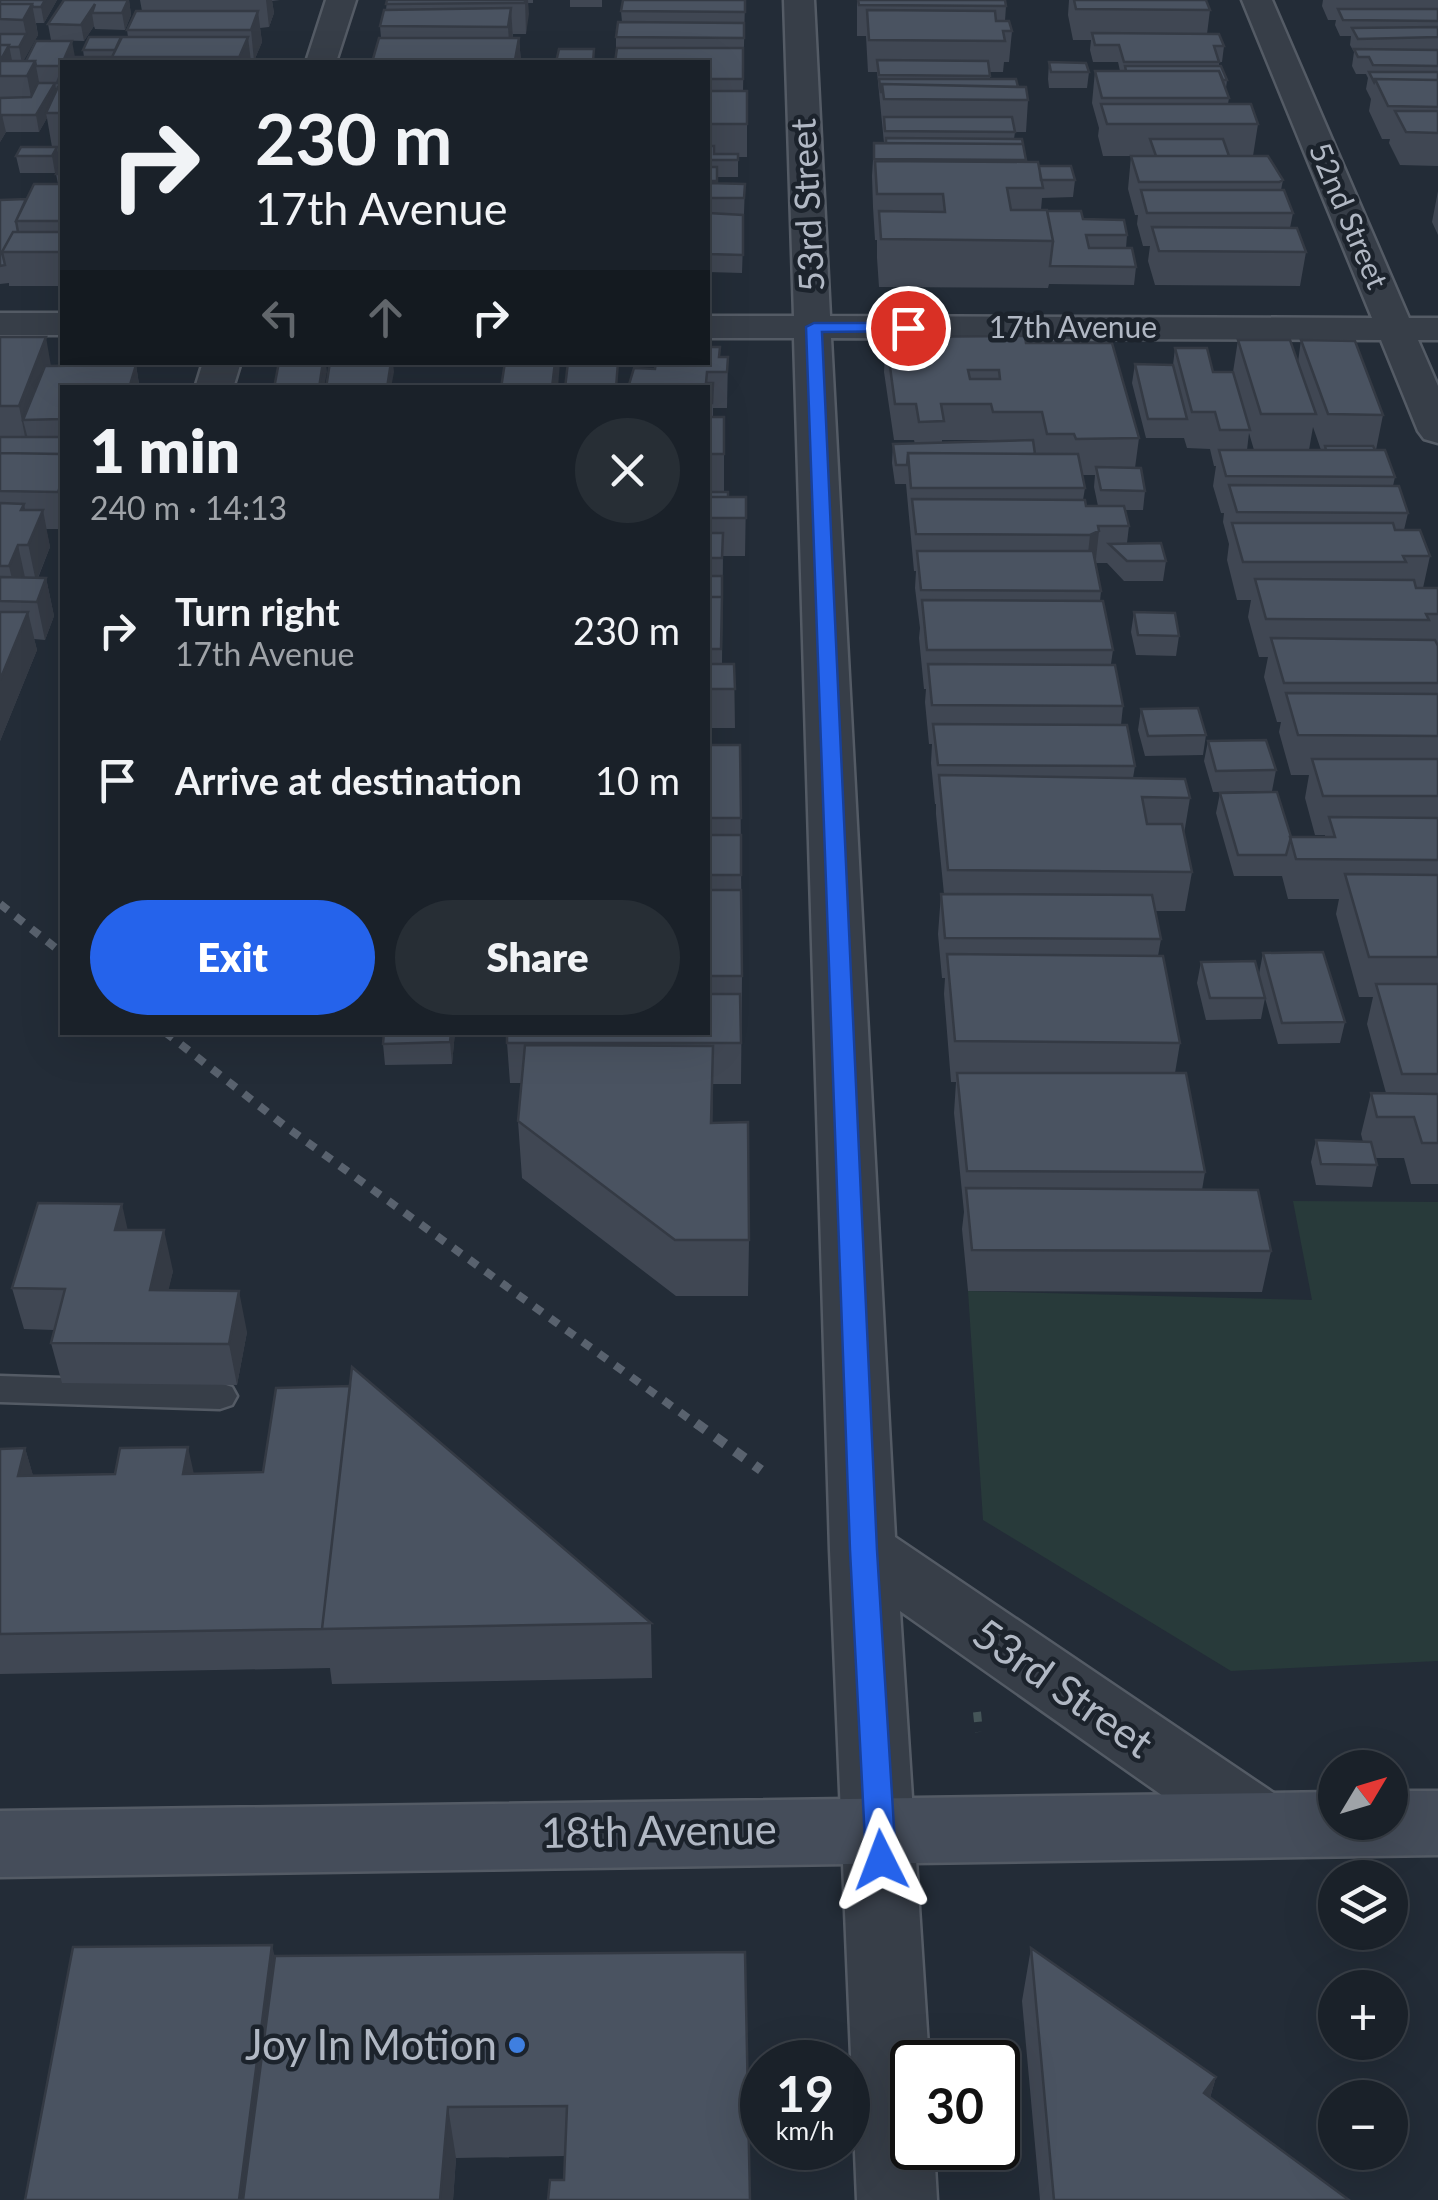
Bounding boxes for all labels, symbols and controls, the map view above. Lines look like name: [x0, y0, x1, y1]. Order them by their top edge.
text: 230 m: [255, 96, 452, 180]
icon: right: [90, 100, 220, 230]
street label: 53rd Street: [780, 117, 832, 293]
street label: 52nd Street: [1303, 137, 1397, 294]
text: 17th Avenue: [255, 181, 507, 235]
pin: [866, 286, 951, 371]
icon: left: [253, 290, 308, 345]
icon: ahead: [358, 290, 413, 345]
icon: right: [463, 290, 518, 345]
icon: arrive: [881, 301, 936, 356]
street label: 17th Avenue: [989, 308, 1157, 344]
text: 1 min: [90, 414, 240, 486]
button: close: [575, 418, 680, 523]
text: 240 m · 14:13: [90, 488, 287, 527]
text: Turn right: [175, 588, 340, 634]
icon: right: [90, 603, 145, 658]
text: 230 m: [573, 607, 680, 653]
text: 17th Avenue: [175, 634, 355, 673]
icon: arrive: [90, 753, 145, 808]
text: Arrive at destination: [175, 757, 522, 803]
text: 10 m: [595, 757, 680, 803]
button: Exit: [90, 900, 375, 1015]
button: Share: [395, 900, 680, 1015]
street label: 53rd Street: [964, 1607, 1163, 1767]
north arrow: [1318, 1750, 1408, 1840]
map controls: [1318, 1750, 1408, 2170]
street label: 18th Avenue: [541, 1803, 777, 1857]
position arrow: [829, 1808, 933, 1912]
button: layers: [1318, 1860, 1408, 1950]
button: +: [1318, 1970, 1408, 2060]
place label: Joy In Motion: [245, 2019, 497, 2069]
marker: Joy In Motion: [506, 2034, 528, 2056]
speed limit sign: 30: [890, 2040, 1020, 2170]
text: 19: [776, 2063, 834, 2123]
button: −: [1318, 2080, 1408, 2170]
text: km/h: [776, 2115, 834, 2145]

